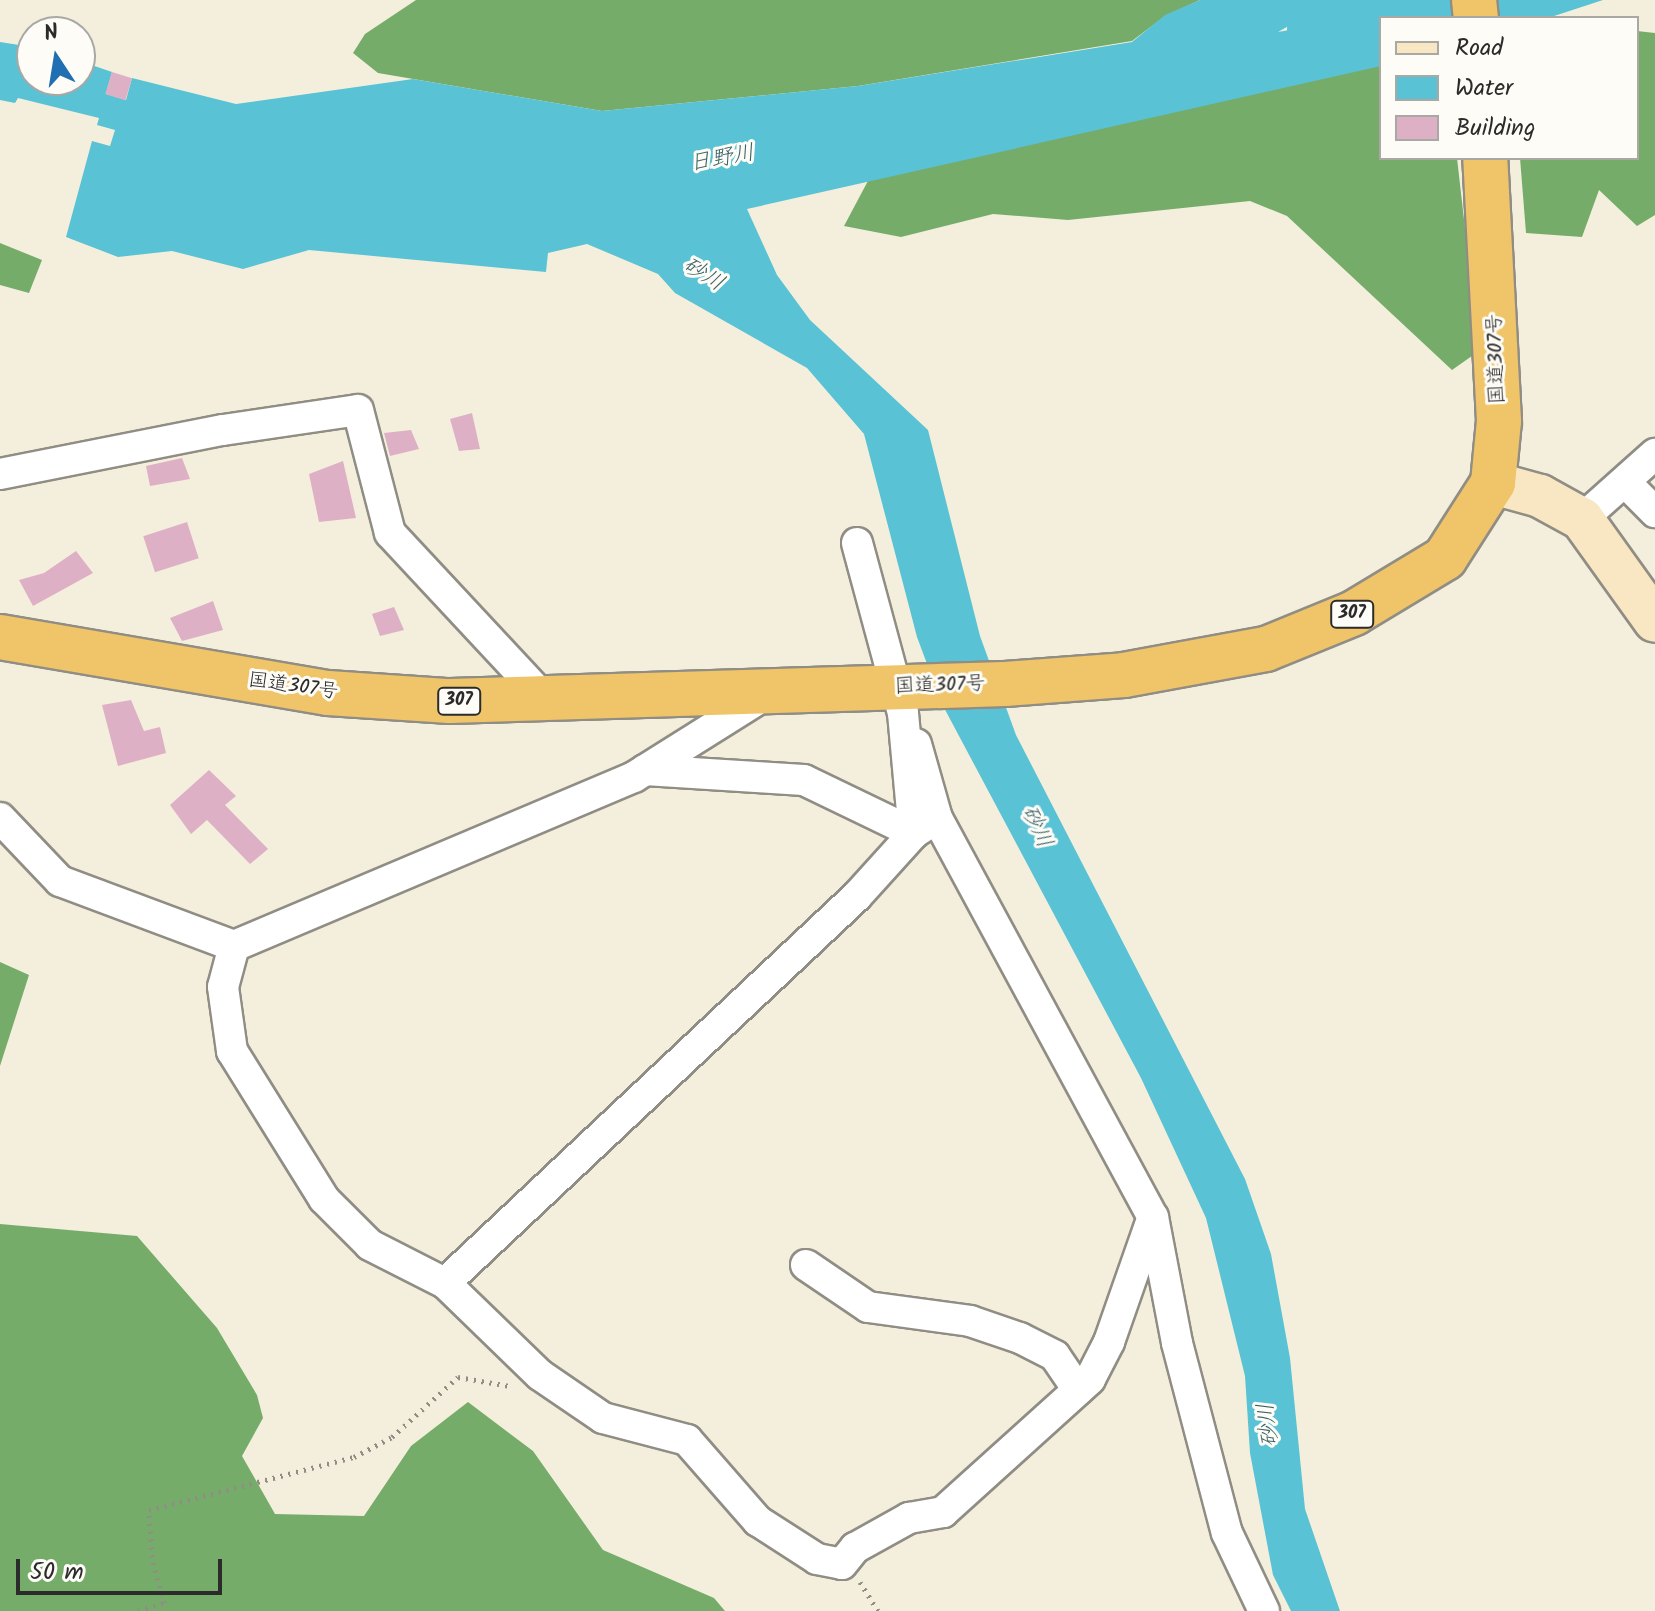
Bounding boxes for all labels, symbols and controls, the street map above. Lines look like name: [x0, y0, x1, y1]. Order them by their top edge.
text: N: [41, 15, 62, 53]
north arrow: [16, 16, 96, 96]
legend: [1379, 16, 1639, 160]
text: Road: [1455, 29, 1503, 68]
text: Water: [1455, 69, 1513, 108]
text: Building: [1455, 109, 1535, 148]
water label: 日野川: [687, 140, 757, 178]
water label: 砂川: [677, 252, 729, 298]
street label: 国道307号: [1483, 313, 1511, 405]
road number: 307: [1330, 600, 1374, 628]
street label: 国道307号: [246, 669, 340, 705]
street label: 国道307号: [894, 672, 986, 700]
road number: 307: [437, 687, 481, 715]
water label: 砂川: [1015, 801, 1057, 853]
water label: 砂川: [1253, 1402, 1285, 1448]
scale bar: [20, 1543, 226, 1593]
text: 50 m: [30, 1553, 84, 1592]

